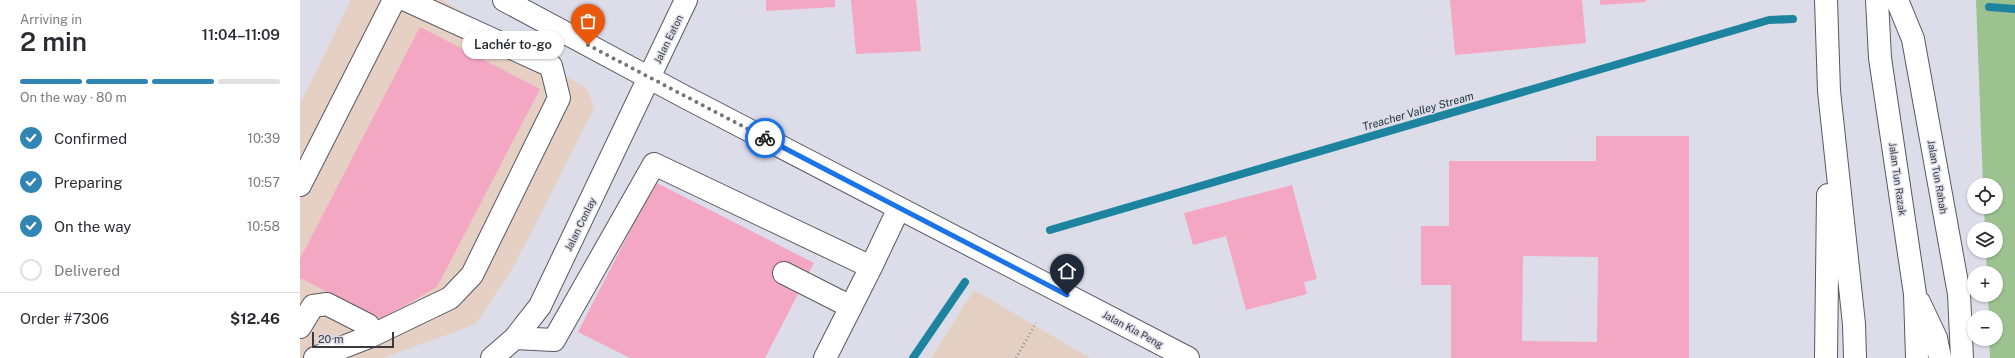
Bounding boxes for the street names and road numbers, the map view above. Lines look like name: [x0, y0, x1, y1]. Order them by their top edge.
street label: Jalan Eaton: [651, 12, 685, 65]
street label: Jalan Tun Rahah: [1926, 139, 1950, 215]
street label: Jalan Tun Razak: [1887, 142, 1909, 217]
street label: Jalan Conlay: [562, 195, 598, 253]
street label: Jalan Kia Peng: [1100, 308, 1166, 350]

